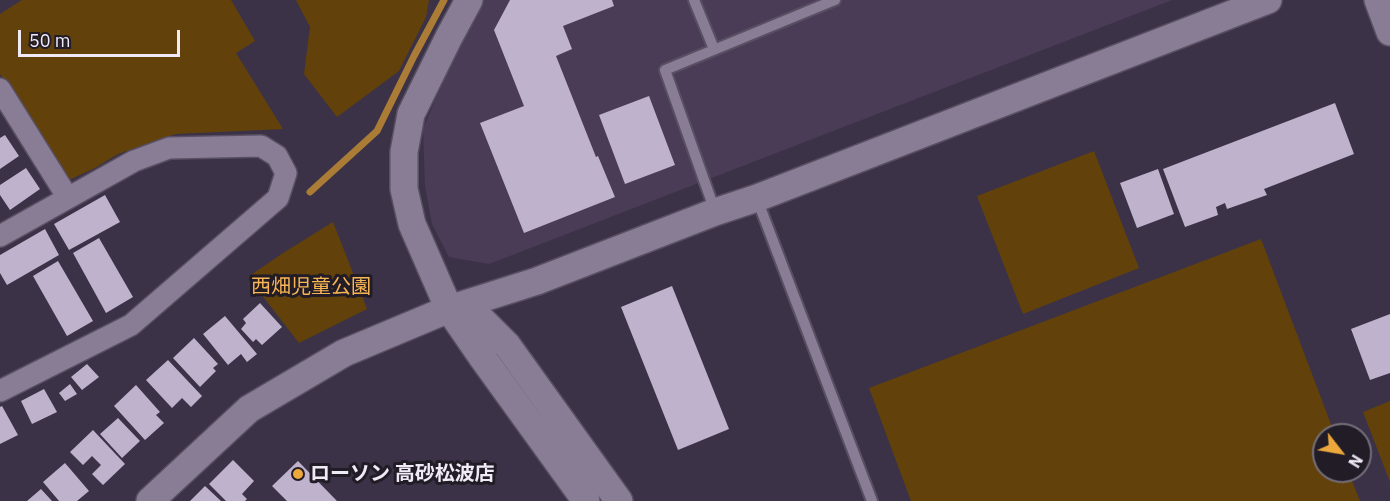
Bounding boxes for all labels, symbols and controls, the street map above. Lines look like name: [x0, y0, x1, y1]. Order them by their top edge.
scale bar: [21, 18, 183, 56]
text: 50 m: [29, 29, 71, 52]
park label: 西畑児童公園: [251, 275, 371, 299]
north arrow: [1312, 423, 1372, 483]
text: N: [1344, 451, 1367, 471]
place label: ローソン 高砂松波店: [310, 462, 495, 486]
marker: ローソン 高砂松波店: [291, 467, 305, 481]

